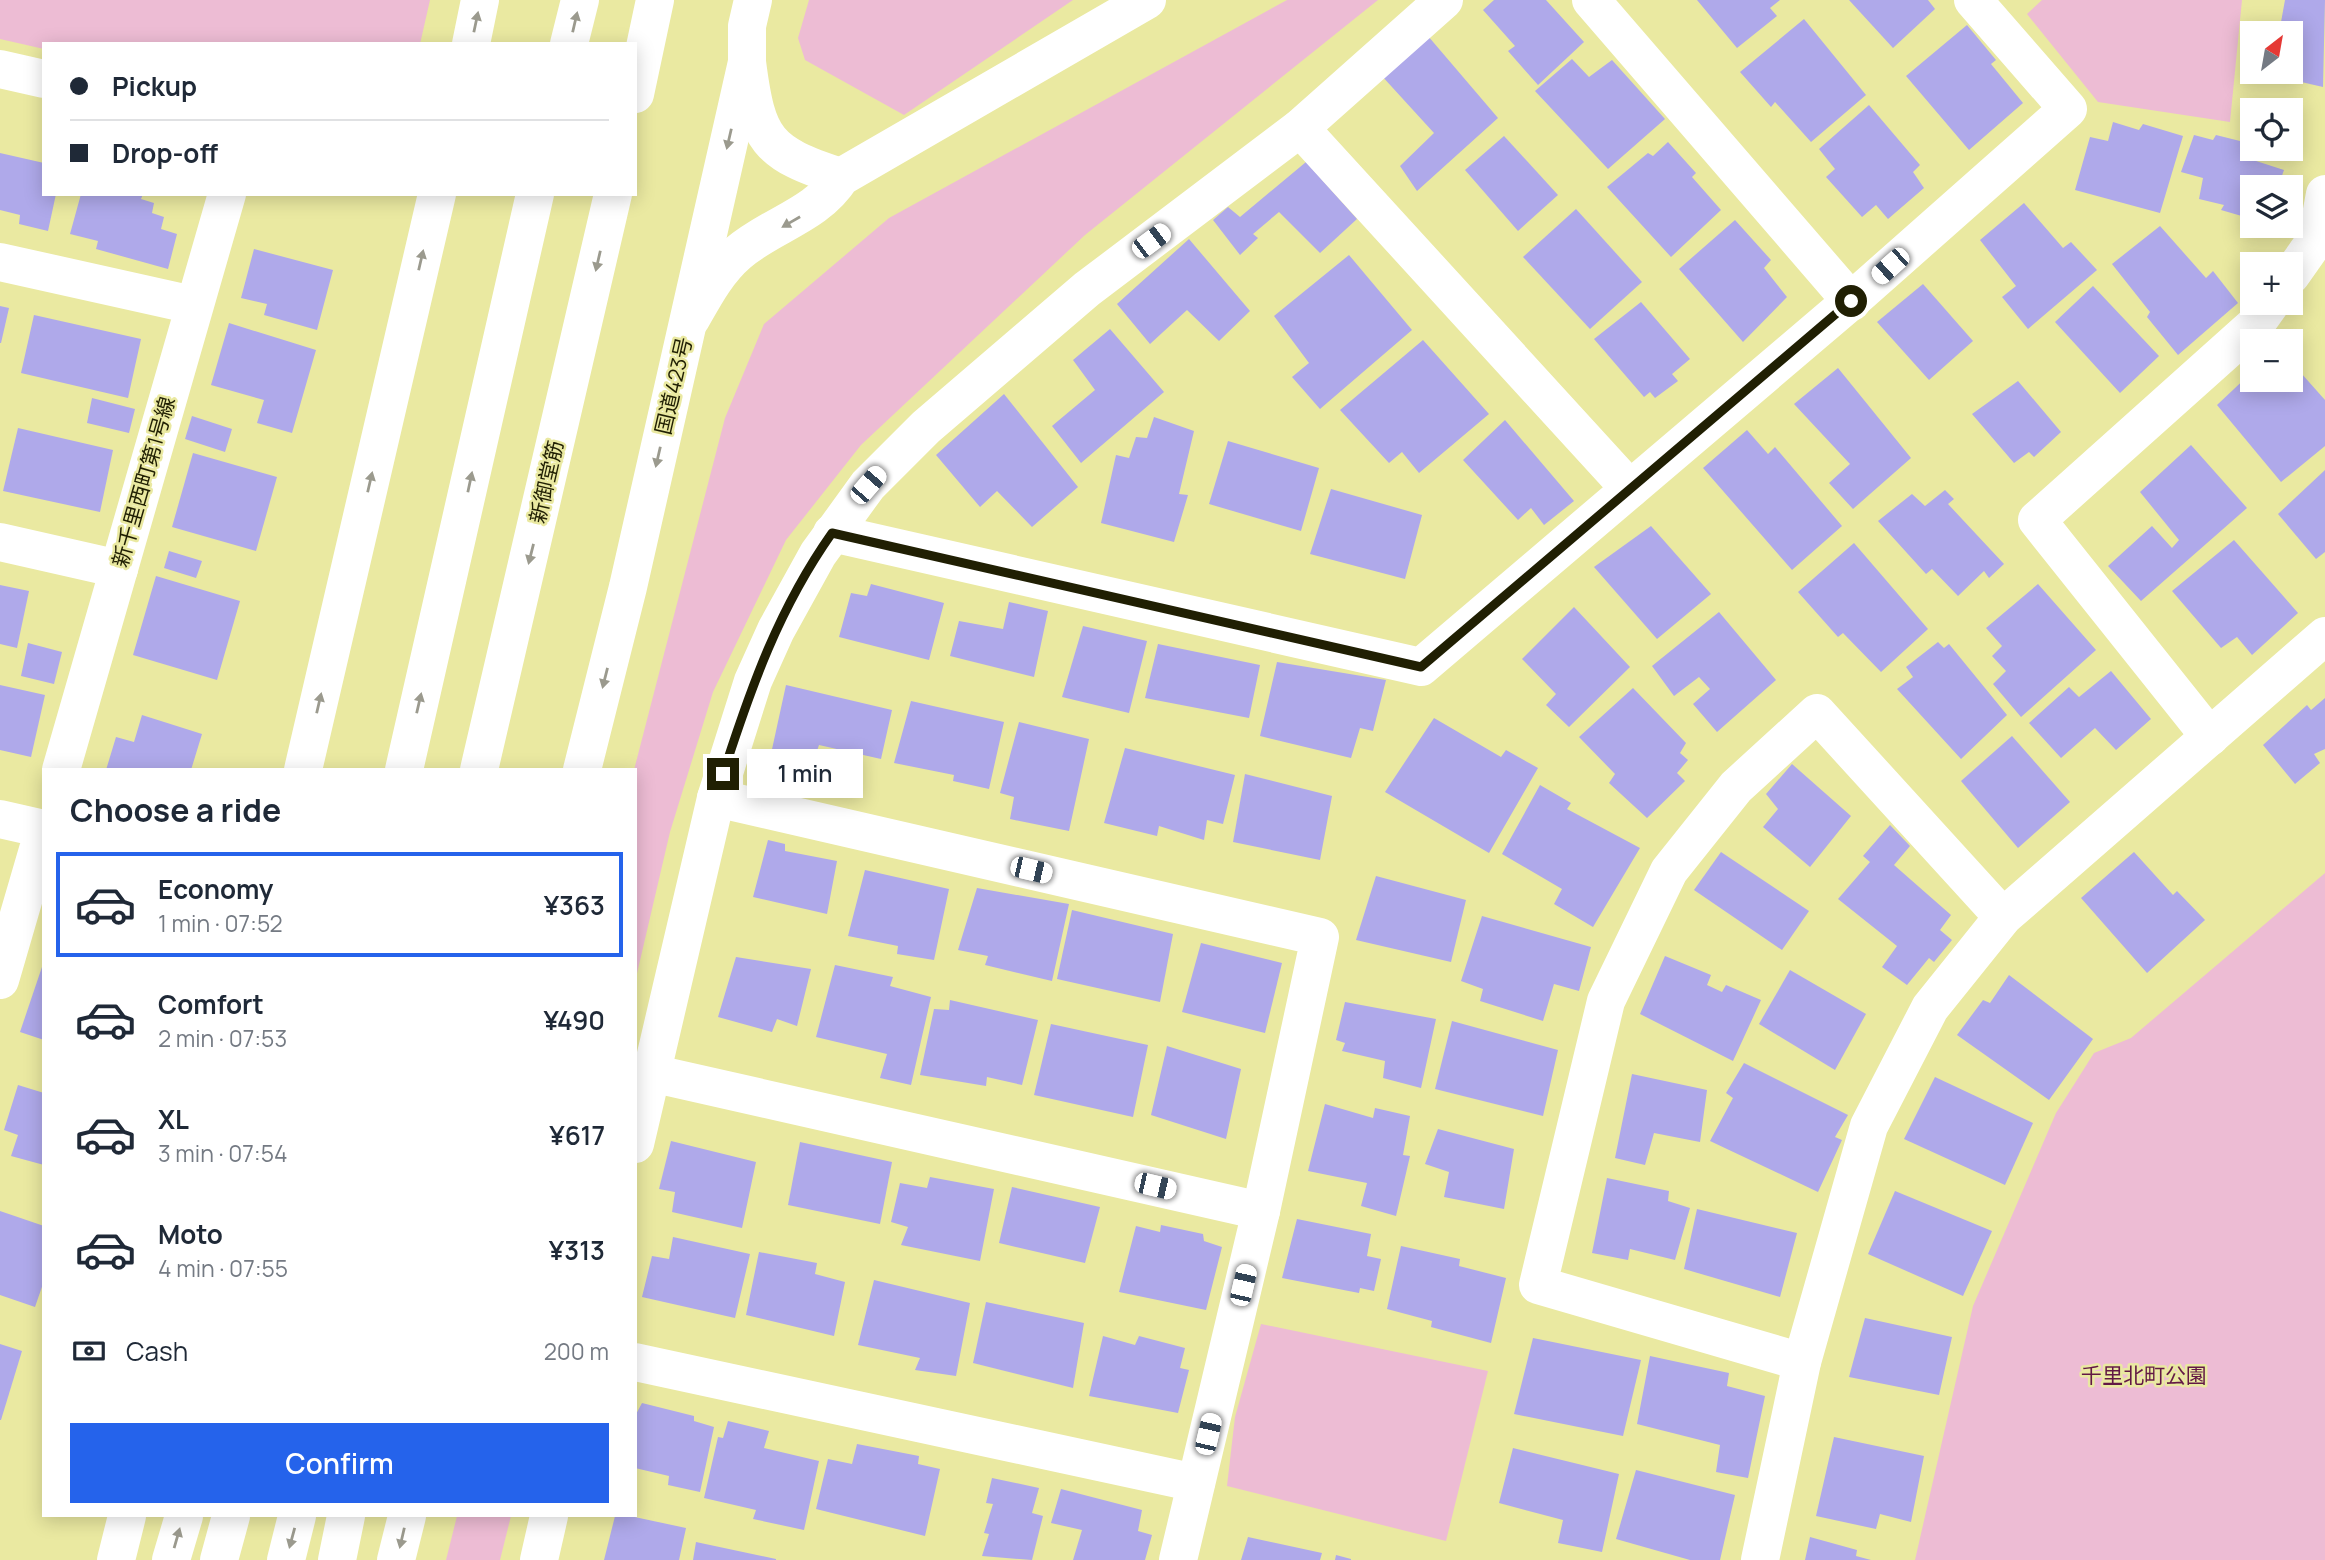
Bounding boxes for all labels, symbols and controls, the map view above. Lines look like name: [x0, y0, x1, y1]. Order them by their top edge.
one-way arrow: [470, 11, 481, 33]
one-way arrow: [569, 11, 580, 33]
north arrow: [2240, 21, 2303, 84]
map controls: [2240, 21, 2303, 392]
text: Pickup: [112, 68, 197, 104]
button: locate: [2240, 98, 2303, 161]
one-way arrow: [723, 128, 734, 150]
text: Drop-off: [112, 135, 218, 171]
button: layers: [2240, 175, 2303, 238]
one-way arrow: [781, 216, 800, 228]
car: [1128, 220, 1175, 262]
car: [1868, 244, 1913, 288]
one-way arrow: [416, 249, 427, 271]
one-way arrow: [592, 250, 603, 272]
button: +: [2240, 252, 2303, 315]
route start: [1835, 285, 1867, 317]
button: −: [2240, 329, 2303, 392]
street label: 国道423号: [648, 334, 698, 437]
street label: 新千里西町第1号線: [105, 393, 181, 570]
street label: 新御堂筋: [523, 438, 569, 526]
one-way arrow: [652, 446, 663, 468]
car: [847, 462, 890, 508]
one-way arrow: [365, 471, 376, 493]
one-way arrow: [465, 471, 476, 493]
one-way arrow: [525, 543, 536, 565]
one-way arrow: [599, 667, 610, 689]
one-way arrow: [313, 692, 324, 714]
one-way arrow: [414, 692, 425, 714]
callout: 1 min: [748, 750, 863, 798]
text: 1 min: [778, 757, 832, 789]
route end: [707, 758, 739, 790]
text: Choose a ride: [70, 788, 281, 832]
car: [1009, 855, 1054, 885]
text: Economy: [158, 871, 273, 907]
icon: car: [74, 873, 137, 936]
text: ¥363: [544, 887, 605, 923]
text: 1 min · 07:52: [158, 907, 283, 939]
text: Comfort: [158, 986, 264, 1022]
icon: car: [74, 988, 137, 1051]
text: ¥490: [543, 1002, 605, 1038]
text: 2 min · 07:53: [158, 1022, 287, 1054]
text: XL: [158, 1101, 189, 1137]
icon: car: [74, 1103, 137, 1166]
text: ¥617: [549, 1117, 605, 1153]
text: 3 min · 07:54: [158, 1137, 288, 1169]
car: [1133, 1171, 1178, 1201]
text: Moto: [158, 1216, 223, 1252]
icon: car: [74, 1218, 137, 1281]
text: ¥313: [549, 1232, 605, 1268]
text: 4 min · 07:55: [158, 1252, 288, 1284]
car: [1229, 1262, 1258, 1308]
icon: cash: [70, 1332, 108, 1370]
text: Cash: [126, 1333, 188, 1369]
text: 200 m: [544, 1335, 609, 1367]
park label: 千里北町公園: [2081, 1361, 2207, 1389]
car: [1194, 1411, 1223, 1457]
button: Confirm: [70, 1423, 609, 1503]
one-way arrow: [173, 1527, 183, 1548]
one-way arrow: [396, 1527, 407, 1549]
one-way arrow: [286, 1528, 296, 1549]

